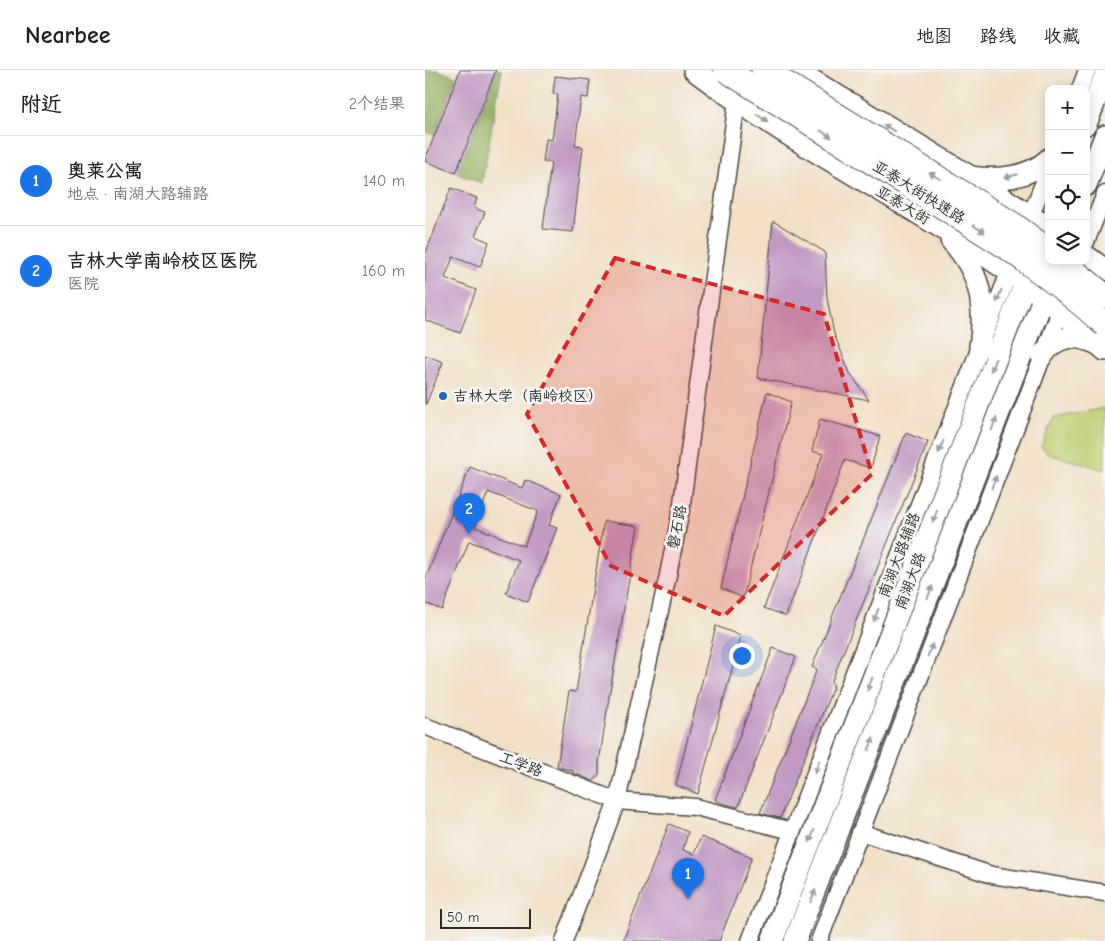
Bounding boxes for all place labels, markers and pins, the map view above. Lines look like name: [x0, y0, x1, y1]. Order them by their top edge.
place label: 吉林大学（南岭校区）: [453, 387, 603, 405]
marker: 吉林大学（南岭校区）: [437, 390, 449, 402]
pin: 2: [453, 493, 485, 534]
pin: 1: [672, 858, 704, 899]

